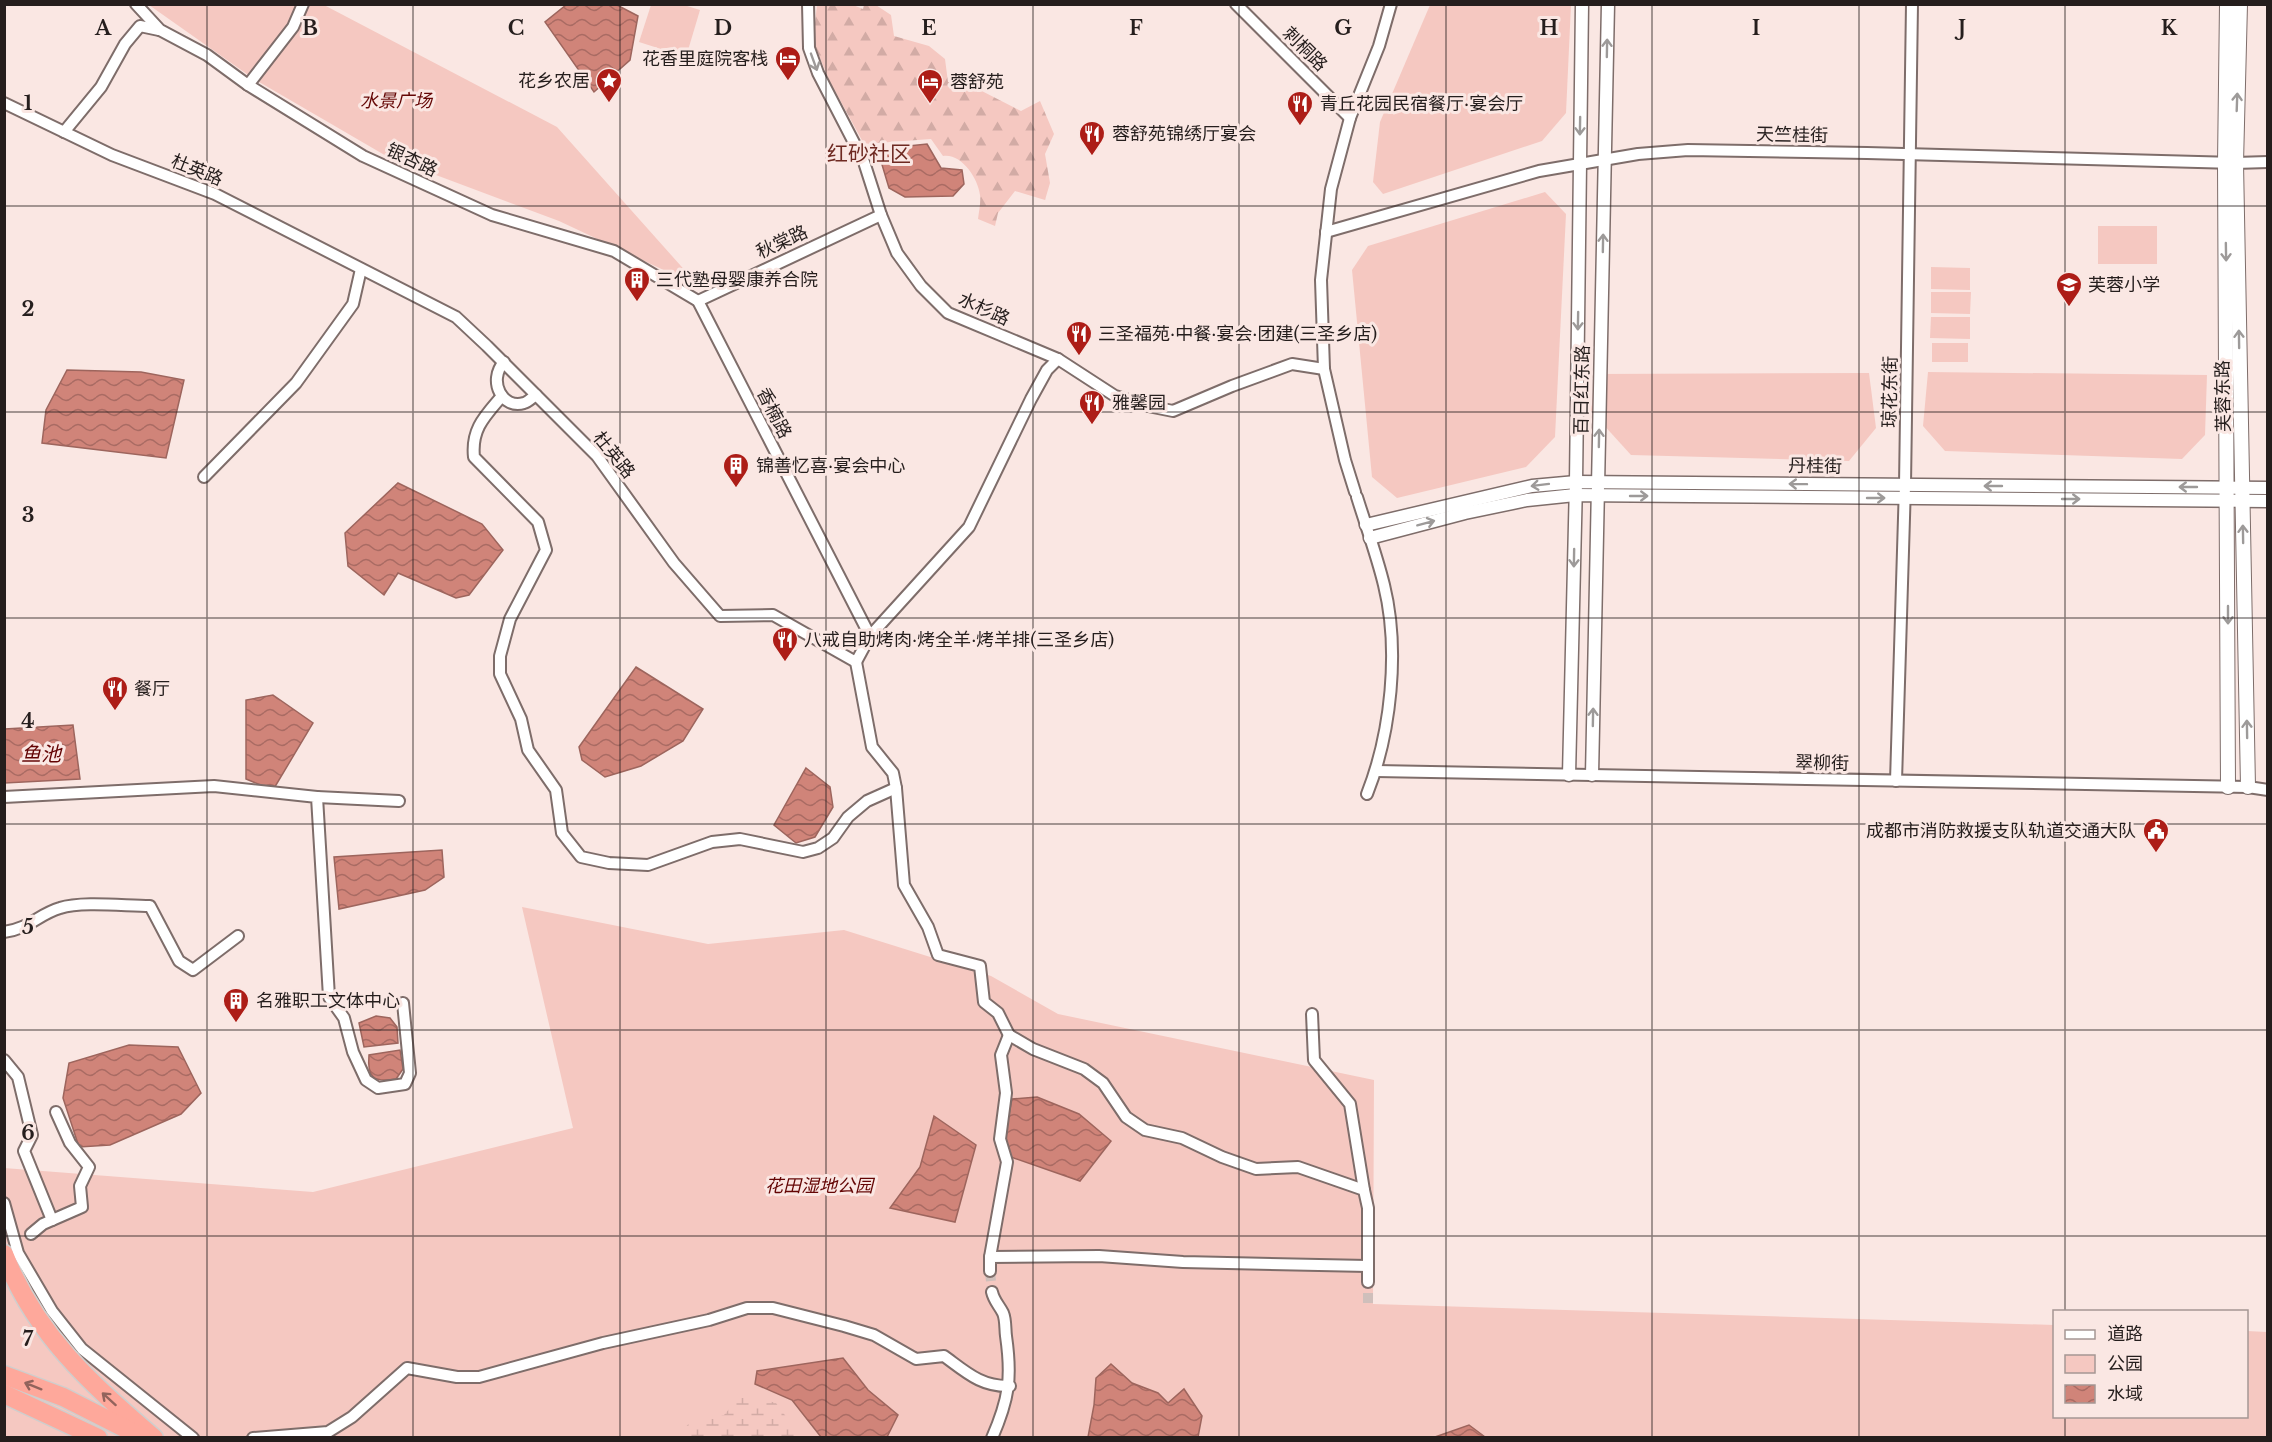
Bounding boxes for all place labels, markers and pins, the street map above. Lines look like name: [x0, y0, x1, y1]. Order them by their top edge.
hotel icon: 花香里庭院客栈: [773, 44, 803, 82]
place label: 花香里庭院客栈: [642, 48, 768, 70]
place icon: 花乡农居: [594, 66, 624, 104]
hotel icon: 蓉舒苑: [915, 67, 945, 105]
place label: 花乡农居: [518, 70, 590, 92]
place label: 蓉舒苑: [950, 71, 1004, 93]
restaurant icon: 青丘花园民宿餐厅·宴会厅: [1285, 89, 1315, 127]
place label: 青丘花园民宿餐厅·宴会厅: [1320, 93, 1523, 115]
restaurant icon: 蓉舒苑锦绣厅宴会: [1077, 119, 1107, 157]
place label: 蓉舒苑锦绣厅宴会: [1112, 123, 1256, 145]
building icon: 三代塾母婴康养合院: [622, 265, 652, 303]
place label: 三代塾母婴康养合院: [656, 269, 818, 291]
school or university icon: 芙蓉小学: [2054, 270, 2084, 308]
place label: 芙蓉小学: [2088, 274, 2160, 296]
restaurant icon: 三圣福苑·中餐·宴会·团建(三圣乡店): [1064, 319, 1094, 357]
place label: 三圣福苑·中餐·宴会·团建(三圣乡店): [1098, 323, 1377, 345]
restaurant icon: 雅馨园: [1077, 388, 1107, 426]
place label: 雅馨园: [1112, 392, 1166, 414]
building icon: 锦善忆喜·宴会中心: [721, 451, 751, 489]
place label: 锦善忆喜·宴会中心: [756, 455, 905, 477]
restaurant icon: 八戒自助烤肉·烤全羊·烤羊排(三圣乡店): [770, 625, 800, 663]
place label: 八戒自助烤肉·烤全羊·烤羊排(三圣乡店): [804, 629, 1114, 651]
restaurant icon: 餐厅: [100, 674, 130, 712]
place label: 餐厅: [134, 678, 170, 700]
public building icon: 成都市消防救援支队轨道交通大队: [2141, 816, 2171, 854]
place label: 成都市消防救援支队轨道交通大队: [1866, 820, 2136, 842]
building icon: 名雅职工文体中心: [221, 986, 251, 1024]
place label: 名雅职工文体中心: [256, 990, 400, 1012]

